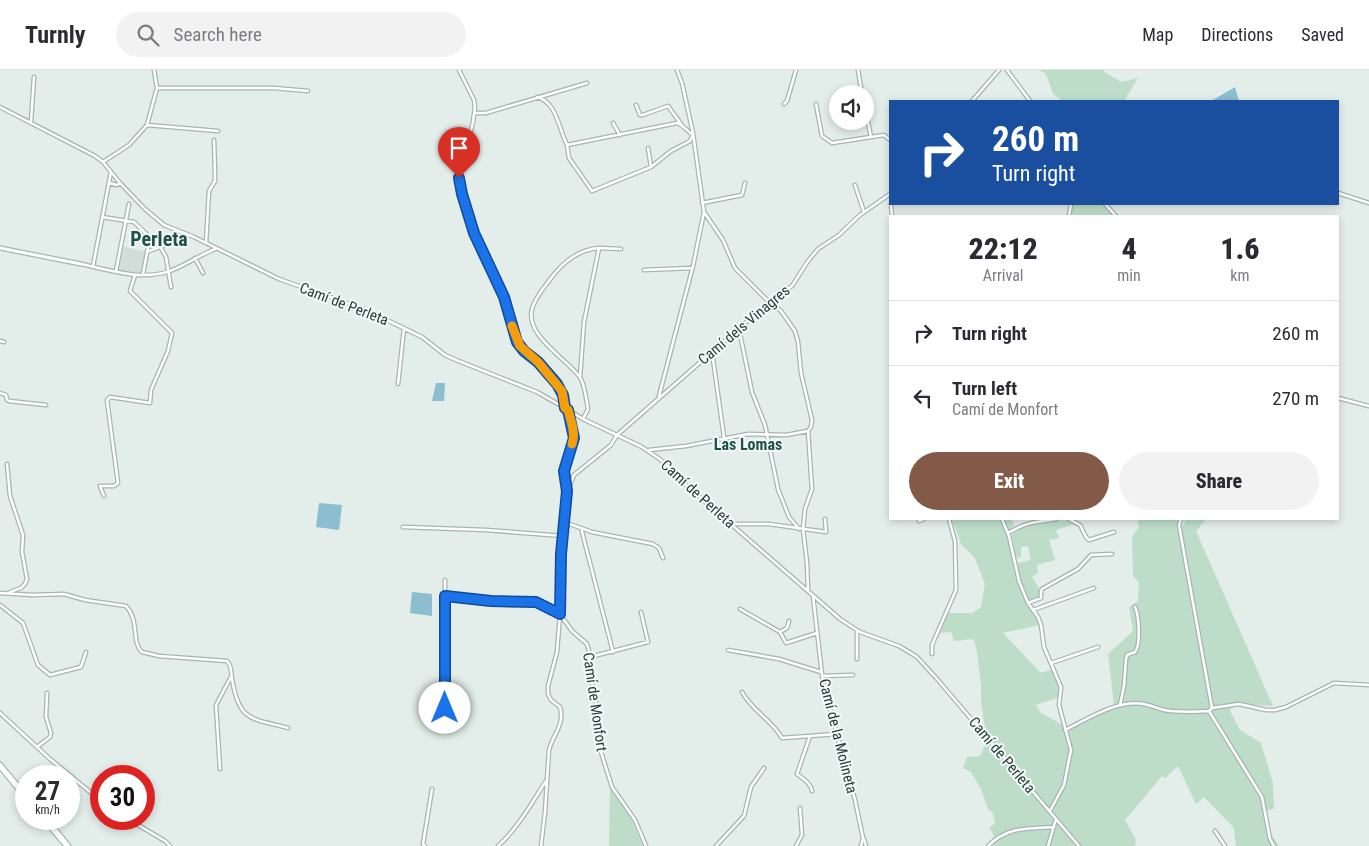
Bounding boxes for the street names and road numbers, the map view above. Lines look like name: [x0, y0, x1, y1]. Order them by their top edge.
street label: Camí de Perleta: [297, 279, 391, 329]
street label: Camí dels Vinagres: [694, 281, 794, 369]
street label: Camí de Perleta: [657, 456, 739, 532]
street label: Camí de Monfort: [579, 651, 611, 753]
street label: Camí de la Molineta: [815, 677, 861, 795]
street label: Camí de Perleta: [965, 713, 1039, 797]

